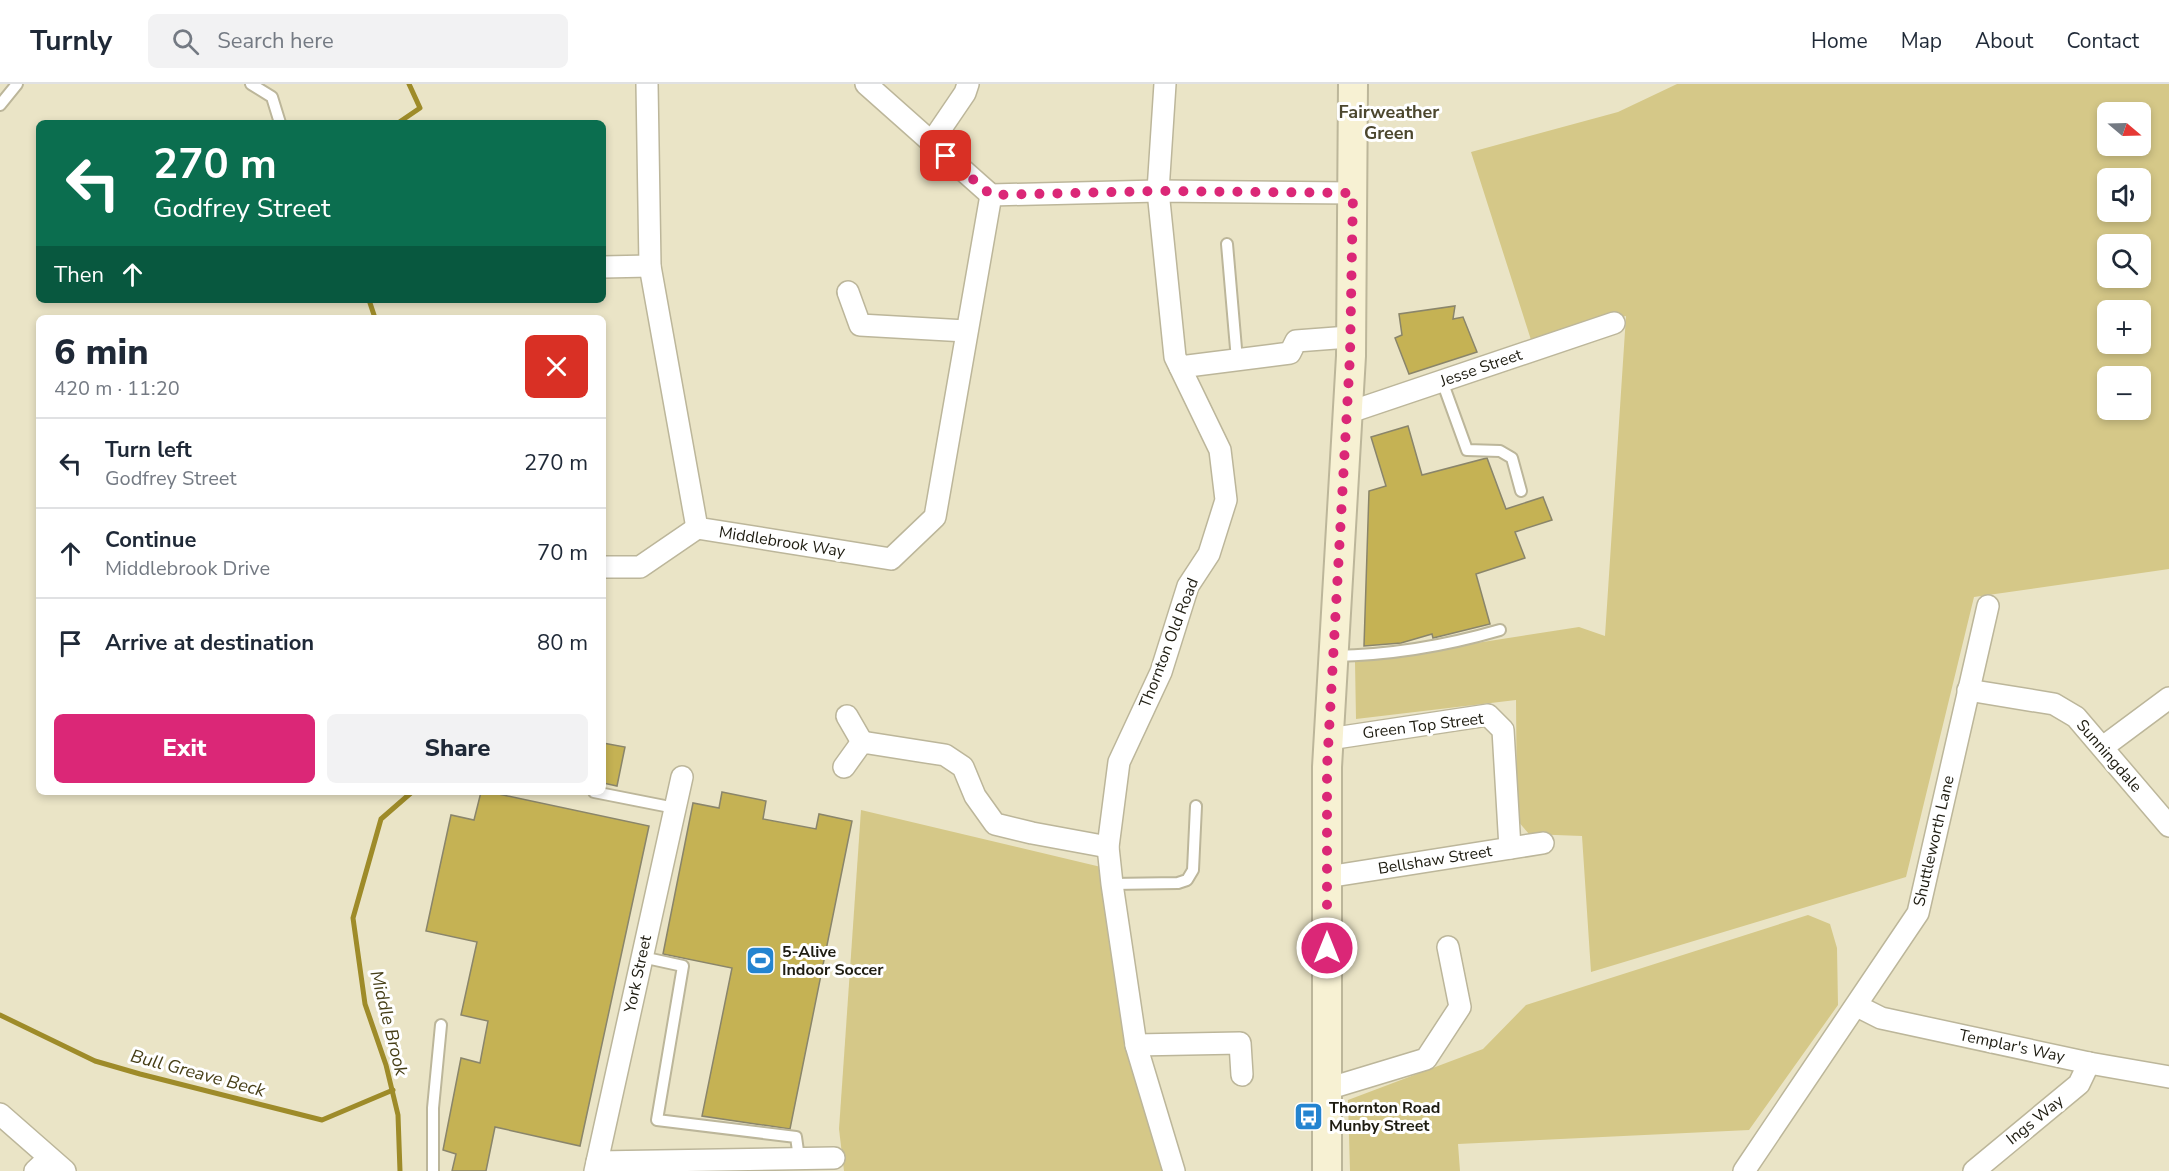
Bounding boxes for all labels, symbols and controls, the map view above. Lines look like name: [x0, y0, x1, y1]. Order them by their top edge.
search box: [148, 14, 568, 68]
text: Turnly: [30, 22, 112, 60]
icon: search: [169, 25, 202, 58]
text: Search here: [217, 26, 334, 56]
text: Home: [1811, 27, 1868, 55]
text: Map: [1901, 27, 1942, 55]
text: About: [1975, 27, 2033, 55]
text: Contact: [2066, 27, 2139, 55]
district label: Fairweather Green: [1339, 100, 1439, 145]
north arrow: [2097, 102, 2151, 156]
map controls: [2097, 102, 2151, 420]
pin: [920, 130, 971, 181]
text: 270 m: [153, 136, 277, 193]
icon: arrive: [929, 139, 962, 172]
icon: left: [54, 144, 132, 222]
button: sound: [2097, 168, 2151, 222]
text: Godfrey Street: [153, 190, 331, 227]
button: search: [2097, 234, 2151, 288]
icon: ahead: [116, 258, 149, 291]
text: Then: [54, 260, 104, 290]
button: +: [2097, 300, 2151, 354]
text: 6 min: [54, 328, 149, 377]
button: close: [525, 335, 588, 398]
street label: Jesse Street: [1436, 344, 1525, 393]
button: −: [2097, 366, 2151, 420]
text: 420 m · 11:20: [54, 375, 180, 402]
text: Turn left: [105, 435, 192, 465]
icon: left: [54, 447, 87, 480]
text: 270 m: [524, 448, 588, 478]
text: Godfrey Street: [105, 465, 237, 492]
street label: Middlebrook Way: [717, 521, 847, 563]
text: Continue: [105, 525, 196, 555]
icon: ahead: [54, 537, 87, 570]
text: 70 m: [537, 538, 588, 568]
text: Middlebrook Drive: [105, 555, 270, 582]
street label: Thornton Old Road: [1134, 575, 1204, 711]
icon: arrive: [54, 627, 87, 660]
text: Arrive at destination: [105, 628, 314, 658]
text: 80 m: [537, 628, 588, 658]
street label: Green Top Street: [1361, 708, 1485, 744]
button: Exit: [54, 714, 315, 783]
button: Share: [327, 714, 588, 783]
street label: Sunningdale: [2071, 715, 2147, 797]
street label: Shuttleworth Lane: [1908, 773, 1960, 909]
street label: Bellshaw Street: [1376, 840, 1494, 880]
position arrow: [1295, 916, 1359, 980]
street label: York Street: [619, 933, 657, 1016]
place label: 5-Alive Indoor Soccer: [782, 941, 884, 981]
sports icon: 5-Alive Indoor Soccer: [745, 945, 777, 977]
water label: Middle Brook: [364, 968, 414, 1079]
street label: Templar's Way: [1957, 1024, 2068, 1068]
water label: Bull Greave Beck: [128, 1043, 269, 1103]
street label: Ings Way: [2002, 1090, 2069, 1150]
place label: Thornton Road Munby Street: [1329, 1097, 1440, 1137]
bus stop icon: Thornton Road Munby Street: [1292, 1101, 1324, 1133]

